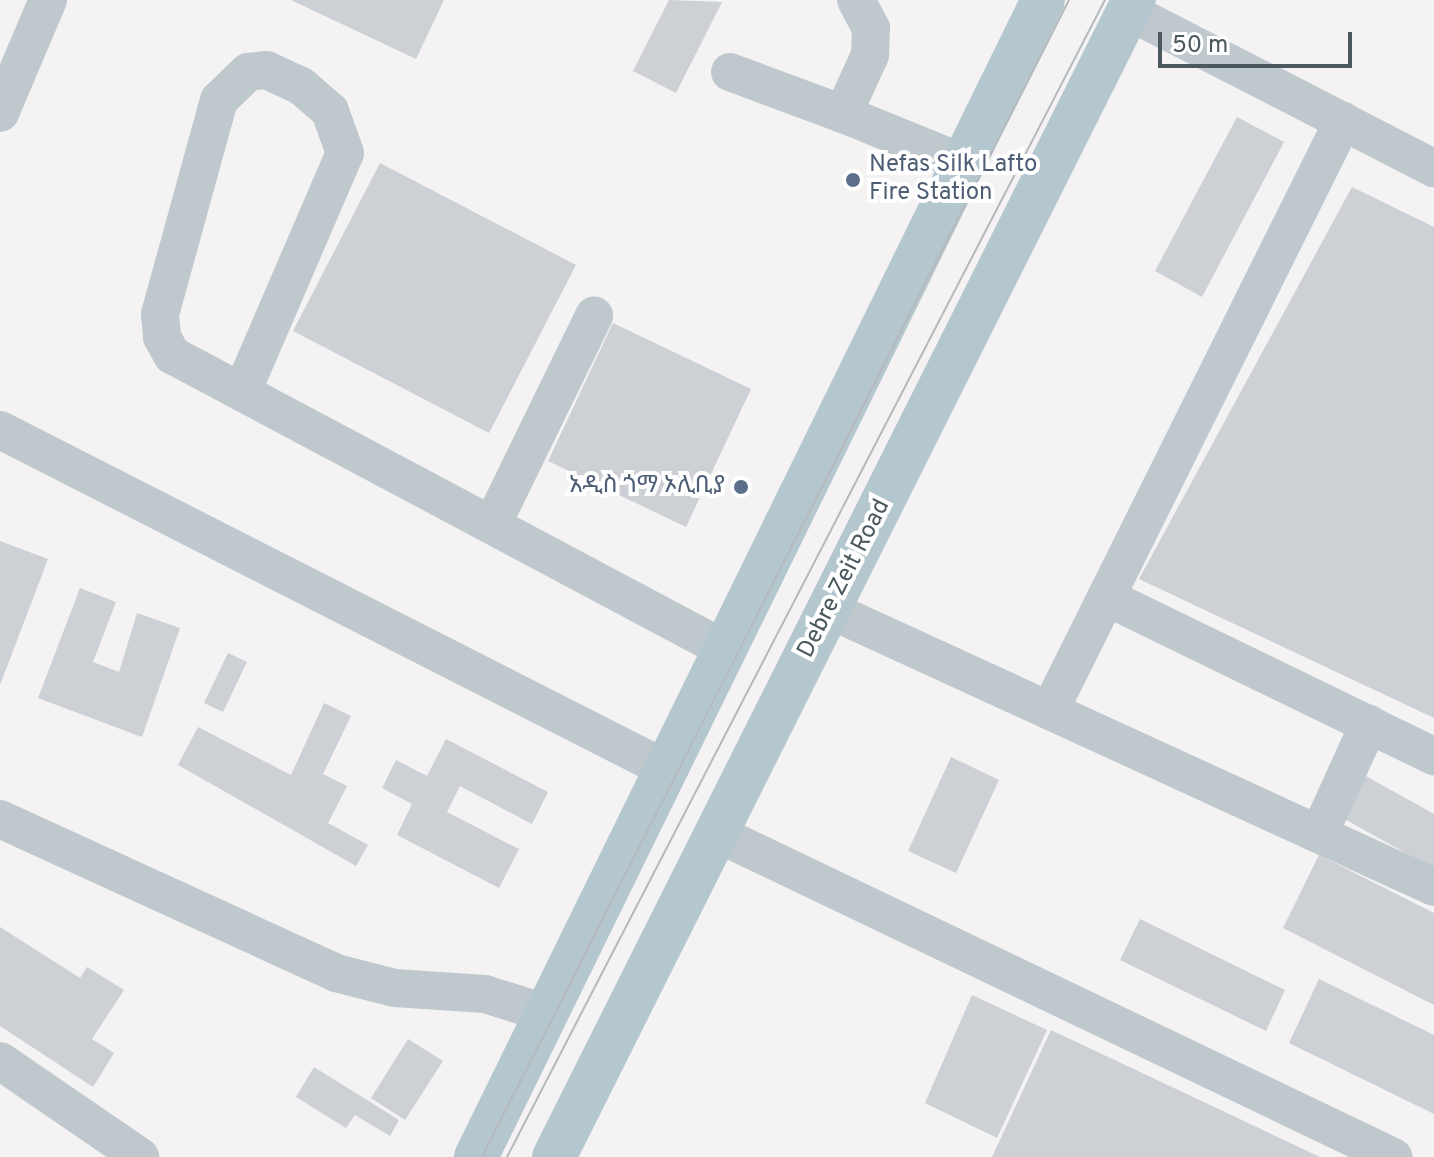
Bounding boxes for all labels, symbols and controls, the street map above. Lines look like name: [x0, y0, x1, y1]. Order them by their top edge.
scale bar: [1162, 16, 1356, 66]
text: 50 m: [1172, 31, 1228, 61]
place label: Nefas Silk Lafto Fire Station: [869, 152, 1038, 208]
marker: Nefas Silk Lafto Fire Station: [844, 171, 862, 189]
place label: አዲስ ጎማ ኦሊቢያ: [569, 473, 725, 501]
marker: አዲስ ጎማ ኦሊቢያ: [732, 478, 750, 496]
street label: Debre Zeit Road: [793, 495, 897, 663]

